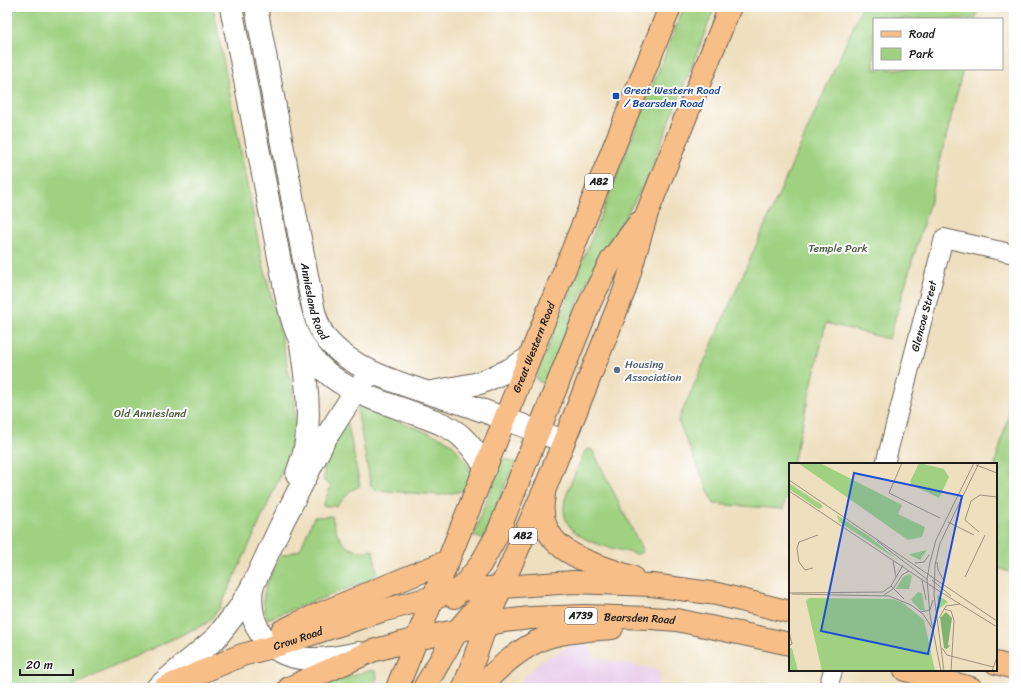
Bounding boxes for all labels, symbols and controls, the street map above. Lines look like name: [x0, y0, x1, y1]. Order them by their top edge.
legend: [873, 18, 1003, 70]
text: Road: [909, 23, 936, 45]
text: Park: [909, 43, 934, 65]
place label: Great Western Road / Bearsden Road: [624, 81, 721, 113]
marker: Great Western Road / Bearsden Road: [611, 91, 621, 101]
road number: A82: [585, 174, 613, 190]
park label: Temple Park: [808, 239, 868, 258]
street label: Anniesland Road: [295, 260, 334, 345]
street label: Glencoe Street: [905, 278, 942, 354]
street label: Great Western Road: [507, 298, 561, 396]
place label: Housing Association: [624, 355, 681, 387]
marker: Housing Association: [612, 365, 622, 375]
park label: Old Anniesland: [114, 404, 187, 423]
inset map: [789, 463, 997, 671]
road number: A82: [509, 528, 537, 544]
street label: Bearsden Road: [604, 607, 677, 629]
road number: A739: [565, 608, 597, 624]
street label: Crow Road: [271, 621, 326, 655]
scale bar: [20, 651, 73, 677]
text: 20 m: [26, 654, 53, 676]

